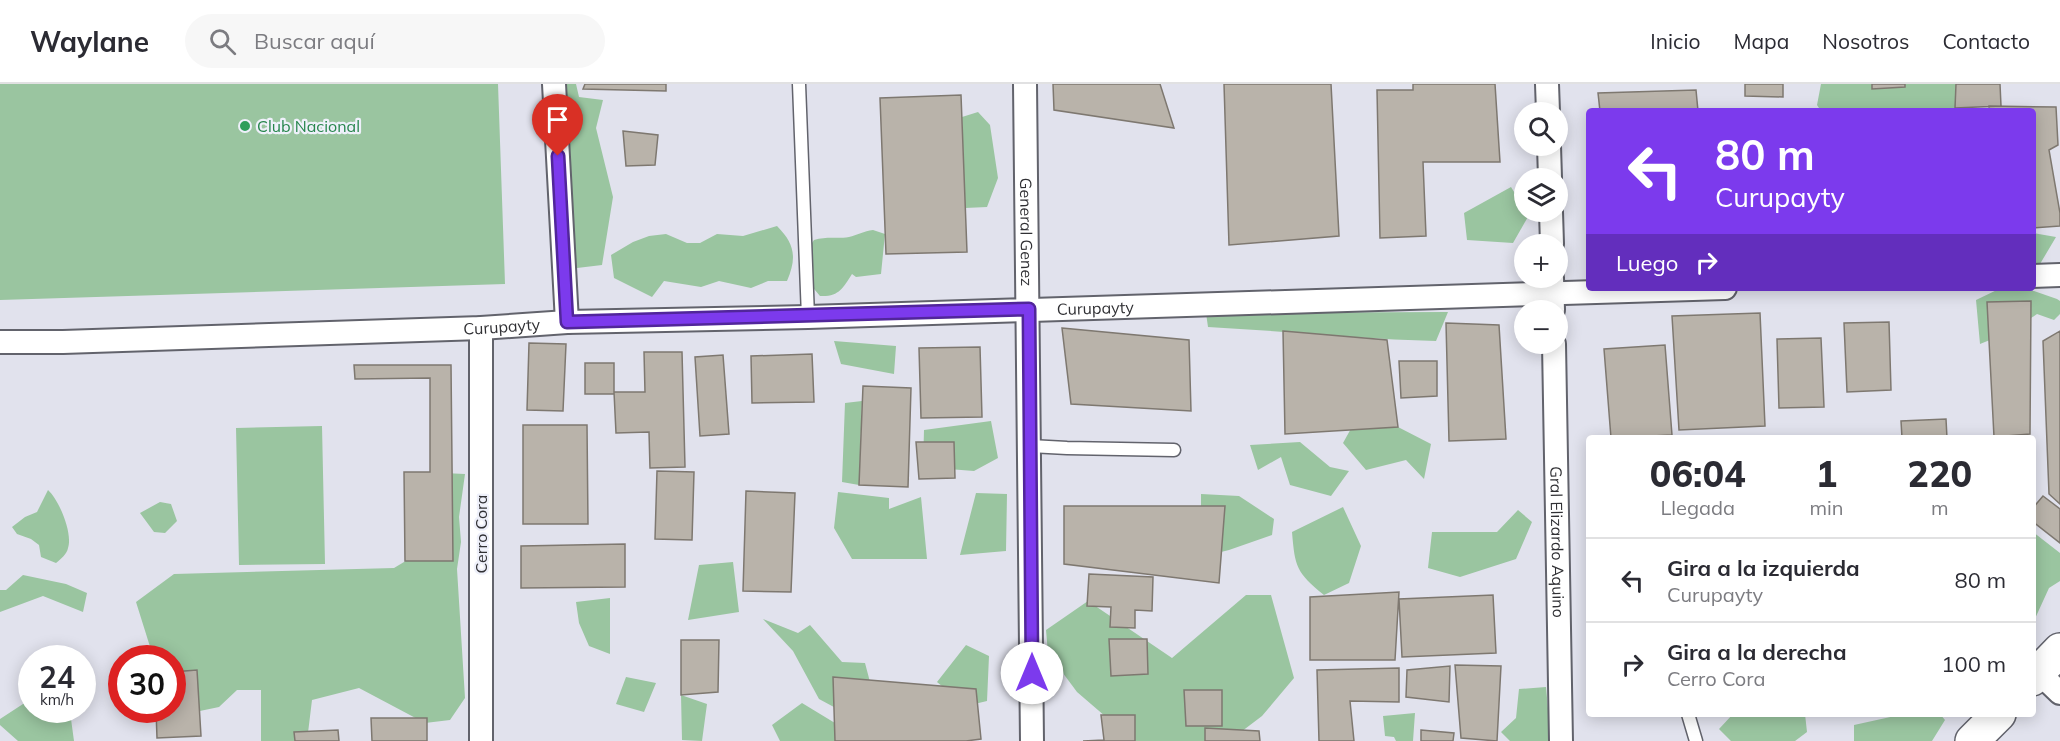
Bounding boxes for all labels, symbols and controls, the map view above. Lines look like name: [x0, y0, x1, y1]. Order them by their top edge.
search box: [185, 14, 605, 68]
text: Waylane: [30, 24, 149, 59]
icon: search: [206, 25, 239, 58]
text: Buscar aquí: [254, 27, 375, 55]
text: Inicio: [1650, 28, 1700, 54]
text: Mapa: [1733, 28, 1789, 54]
text: Nosotros: [1822, 28, 1909, 54]
text: Contacto: [1942, 28, 2030, 54]
pin: [532, 94, 583, 156]
map controls: [1514, 102, 1568, 354]
button: search: [1514, 102, 1568, 156]
icon: arrive: [541, 103, 574, 136]
place label: Club Nacional: [257, 116, 360, 136]
marker: Club Nacional: [238, 119, 252, 133]
text: 80 m: [1715, 128, 1815, 181]
icon: left: [1616, 132, 1694, 210]
button: layers: [1514, 168, 1568, 222]
street label: General Genez: [1016, 178, 1037, 286]
text: Curupayty: [1715, 180, 1845, 214]
button: +: [1514, 234, 1568, 288]
icon: right: [1690, 246, 1723, 279]
text: Luego: [1616, 249, 1678, 277]
street label: Curupayty: [1057, 297, 1135, 319]
button: −: [1514, 300, 1568, 354]
street label: Curupayty: [463, 314, 541, 339]
text: 06:04: [1650, 451, 1746, 496]
text: 1: [1816, 451, 1837, 496]
text: 220: [1907, 451, 1972, 496]
street label: Gral Elizardo Aquino: [1546, 466, 1569, 618]
street label: Cerro Cora: [471, 495, 491, 573]
text: Llegada: [1660, 495, 1735, 520]
text: min: [1809, 495, 1844, 520]
text: m: [1931, 495, 1949, 520]
text: Gira a la izquierda: [1667, 554, 1860, 582]
icon: left: [1616, 564, 1649, 597]
text: 80 m: [1955, 566, 2006, 594]
text: Curupayty: [1667, 582, 1763, 607]
text: Gira a la derecha: [1667, 638, 1847, 666]
position arrow: [1000, 641, 1064, 705]
speed limit sign: 30: [108, 645, 186, 723]
icon: right: [1616, 648, 1649, 681]
text: 100 m: [1941, 650, 2006, 678]
text: 24: [39, 658, 75, 696]
text: Cerro Cora: [1667, 666, 1765, 691]
text: km/h: [40, 690, 74, 709]

